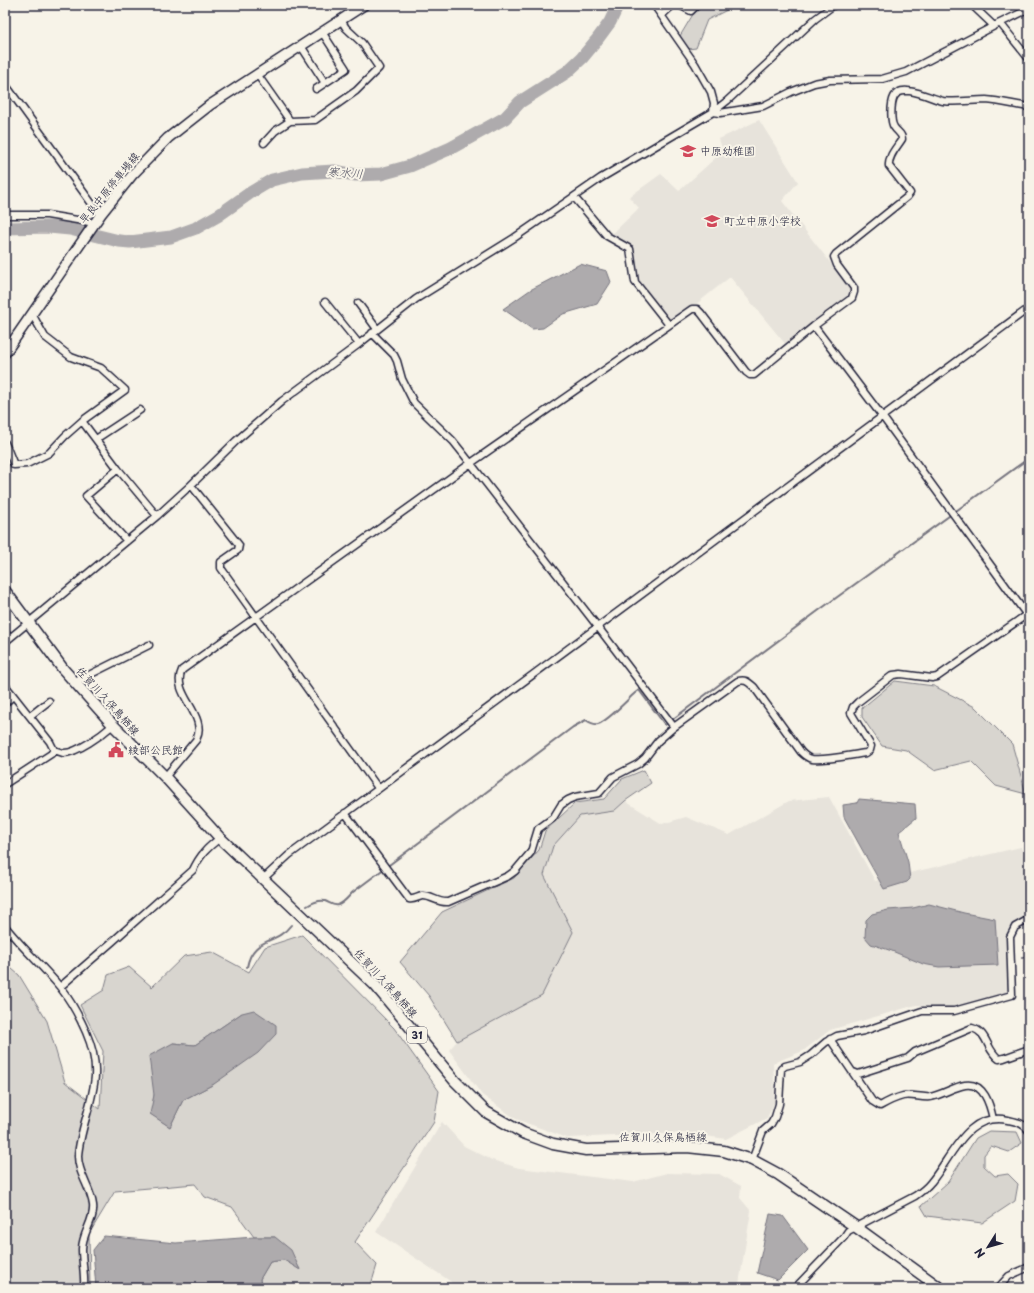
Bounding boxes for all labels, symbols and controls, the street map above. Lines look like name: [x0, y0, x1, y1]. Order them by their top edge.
school or university icon: 中原幼稚園: [679, 142, 697, 160]
place label: 中原幼稚園: [700, 142, 755, 159]
street label: 早良中原停車場線: [74, 148, 143, 227]
water label: 寒水川: [326, 162, 364, 182]
school or university icon: 町立中原小学校: [703, 212, 721, 230]
place label: 町立中原小学校: [724, 212, 801, 229]
street label: 佐賀川久保鳥栖線: [73, 662, 144, 739]
public building icon: 綾部公民館: [107, 741, 125, 759]
place label: 綾部公民館: [128, 741, 183, 758]
street label: 佐賀川久保鳥栖線: [351, 944, 422, 1021]
road number: 31: [407, 1027, 427, 1043]
street label: 佐賀川久保鳥栖線: [619, 1128, 707, 1145]
north arrow: [968, 1227, 1008, 1267]
text: N: [970, 1244, 989, 1262]

